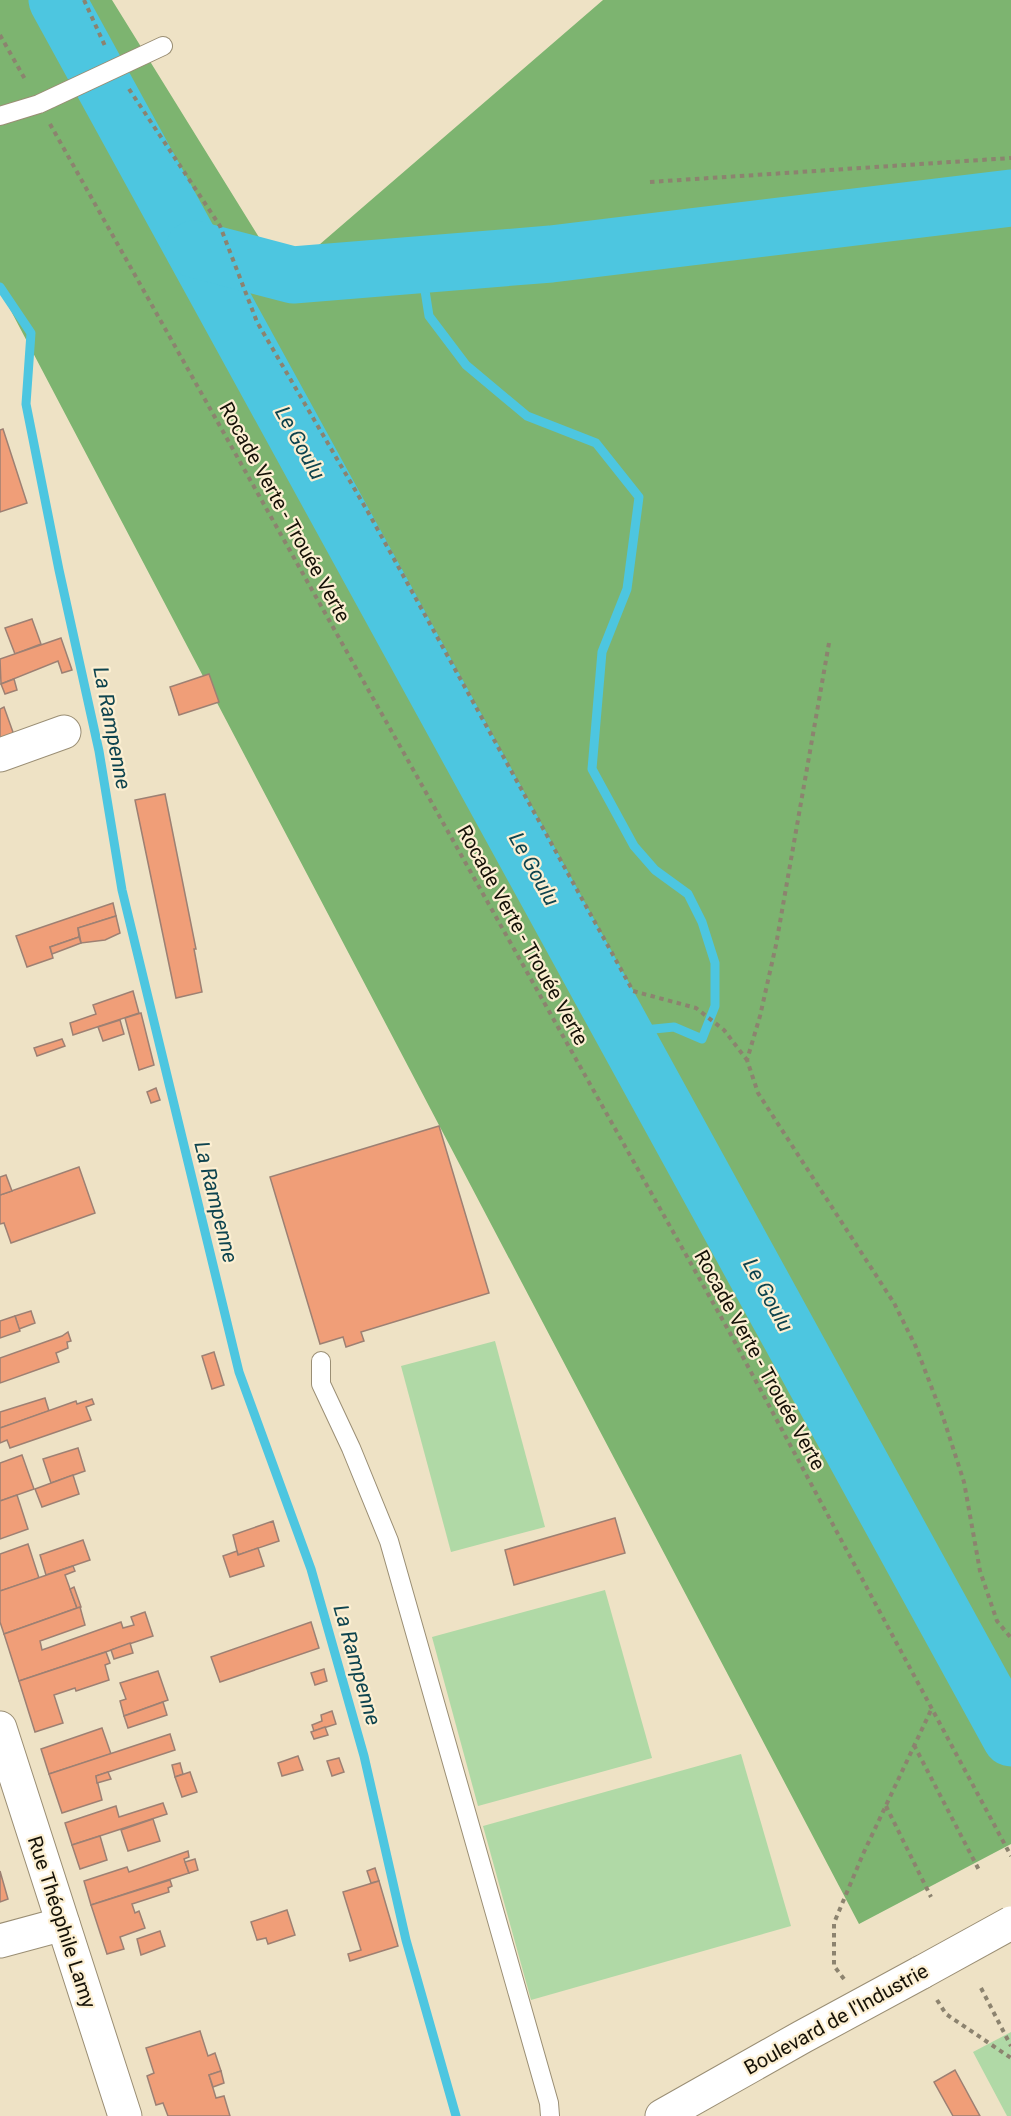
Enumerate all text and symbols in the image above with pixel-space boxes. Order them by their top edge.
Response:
street label: Rocade Verte - Trouée Verte [214,398,356,626]
water label: Le Goulu [270,402,330,484]
water label: La Rampenne [88,665,136,791]
street label: Rocade Verte - Trouée Verte [452,821,594,1049]
water label: Le Goulu [504,828,564,910]
water label: La Rampenne [189,1139,243,1265]
street label: Rocade Verte - Trouée Verte [689,1246,831,1474]
water label: Le Goulu [738,1254,798,1336]
water label: La Rampenne [328,1602,386,1728]
street label: Rue Théophile Lamy [23,1833,101,2012]
street label: Boulevard de l'Industrie [740,1958,932,2080]

